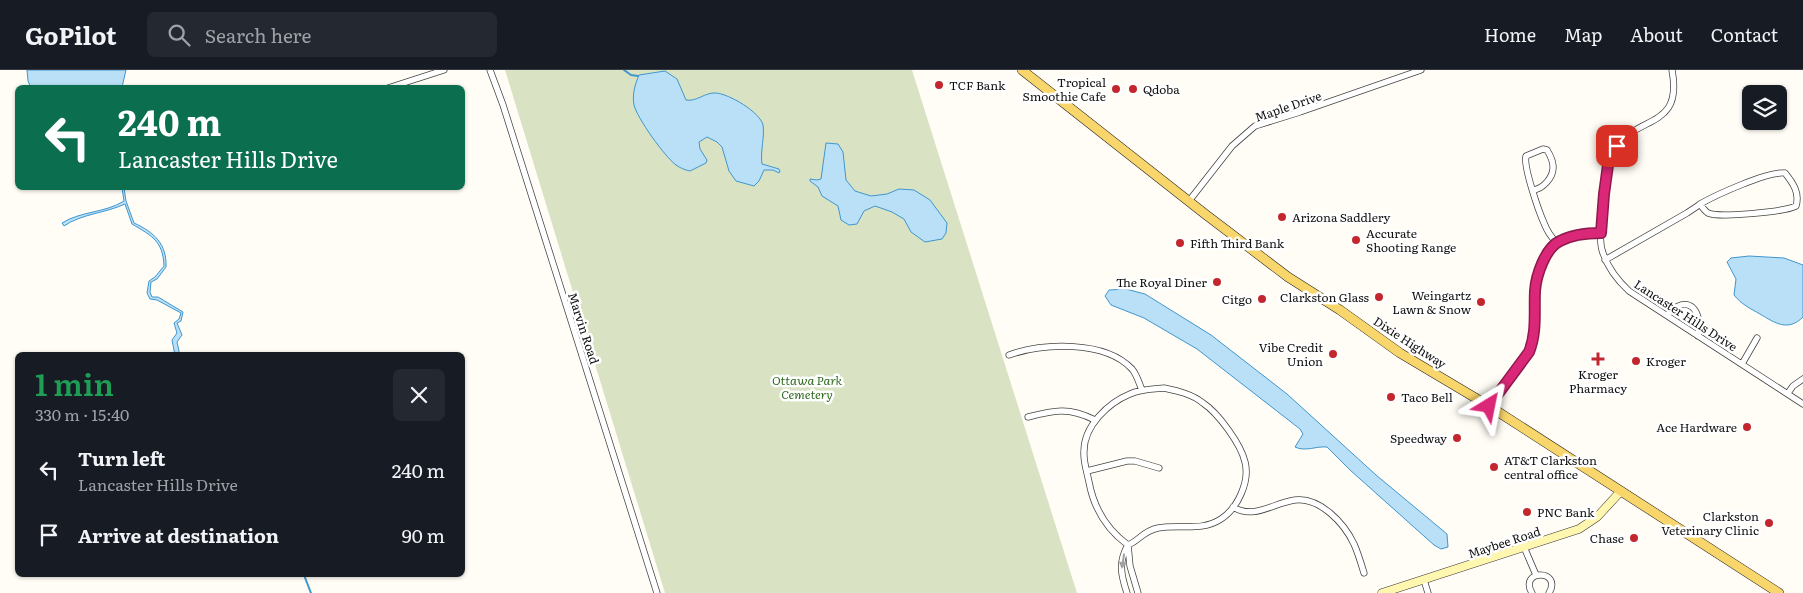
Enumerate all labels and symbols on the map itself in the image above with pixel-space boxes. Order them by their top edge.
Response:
place label: Tropical Smoothie Cafe [1022,73,1106,105]
place label: TCF Bank [949,76,1006,94]
marker: TCF Bank [933,79,945,91]
place label: Qdoba [1143,80,1180,98]
marker: Tropical Smoothie Cafe [1110,83,1122,95]
marker: Qdoba [1127,83,1139,95]
street label: Maple Drive [1252,86,1324,126]
pin [1596,125,1638,167]
place label: Arizona Saddlery [1292,208,1391,226]
marker: Arizona Saddlery [1276,211,1288,223]
place label: Accurate Shooting Range [1366,224,1456,256]
place label: Fifth Third Bank [1190,234,1285,252]
marker: Accurate Shooting Range [1350,234,1362,246]
marker: Fifth Third Bank [1174,237,1186,249]
place label: The Royal Diner [1116,273,1207,291]
street label: Lancaster Hills Drive [1631,275,1741,355]
marker: The Royal Diner [1211,276,1223,288]
place label: Weingartz Lawn & Snow [1392,286,1472,318]
place label: Clarkston Glass [1280,288,1370,306]
street label: Marvin Road [564,290,604,367]
place label: Citgo [1222,290,1252,308]
marker: Clarkston Glass [1373,291,1385,303]
marker: Citgo [1256,293,1268,305]
marker: Weingartz Lawn & Snow [1475,296,1487,308]
street label: Dixie Highway [1370,312,1450,372]
place label: Vibe Credit Union [1259,338,1323,370]
marker: Vibe Credit Union [1327,348,1339,360]
place label: Kroger [1646,352,1686,370]
marker: Kroger Pharmacy [1592,353,1604,365]
marker: Kroger [1630,355,1642,367]
place label: Kroger Pharmacy [1569,365,1627,397]
park label: Ottawa Park Cemetery [772,371,842,403]
position arrow [1462,379,1514,431]
place label: Taco Bell [1401,388,1453,406]
marker: Taco Bell [1385,391,1397,403]
place label: Ace Hardware [1656,418,1737,436]
marker: Ace Hardware [1741,421,1753,433]
place label: Speedway [1390,429,1447,447]
marker: Speedway [1451,432,1463,444]
place label: AT&T Clarkston central office [1504,451,1597,483]
marker: AT&T Clarkston central office [1488,461,1500,473]
place label: PNC Bank [1537,503,1595,521]
marker: PNC Bank [1521,506,1533,518]
place label: Clarkston Veterinary Clinic [1661,507,1759,539]
marker: Clarkston Veterinary Clinic [1763,517,1775,529]
street label: Maybee Road [1465,522,1543,562]
place label: Chase [1590,529,1624,547]
marker: Chase [1628,532,1640,544]
one-way arrow [1118,553,1126,569]

